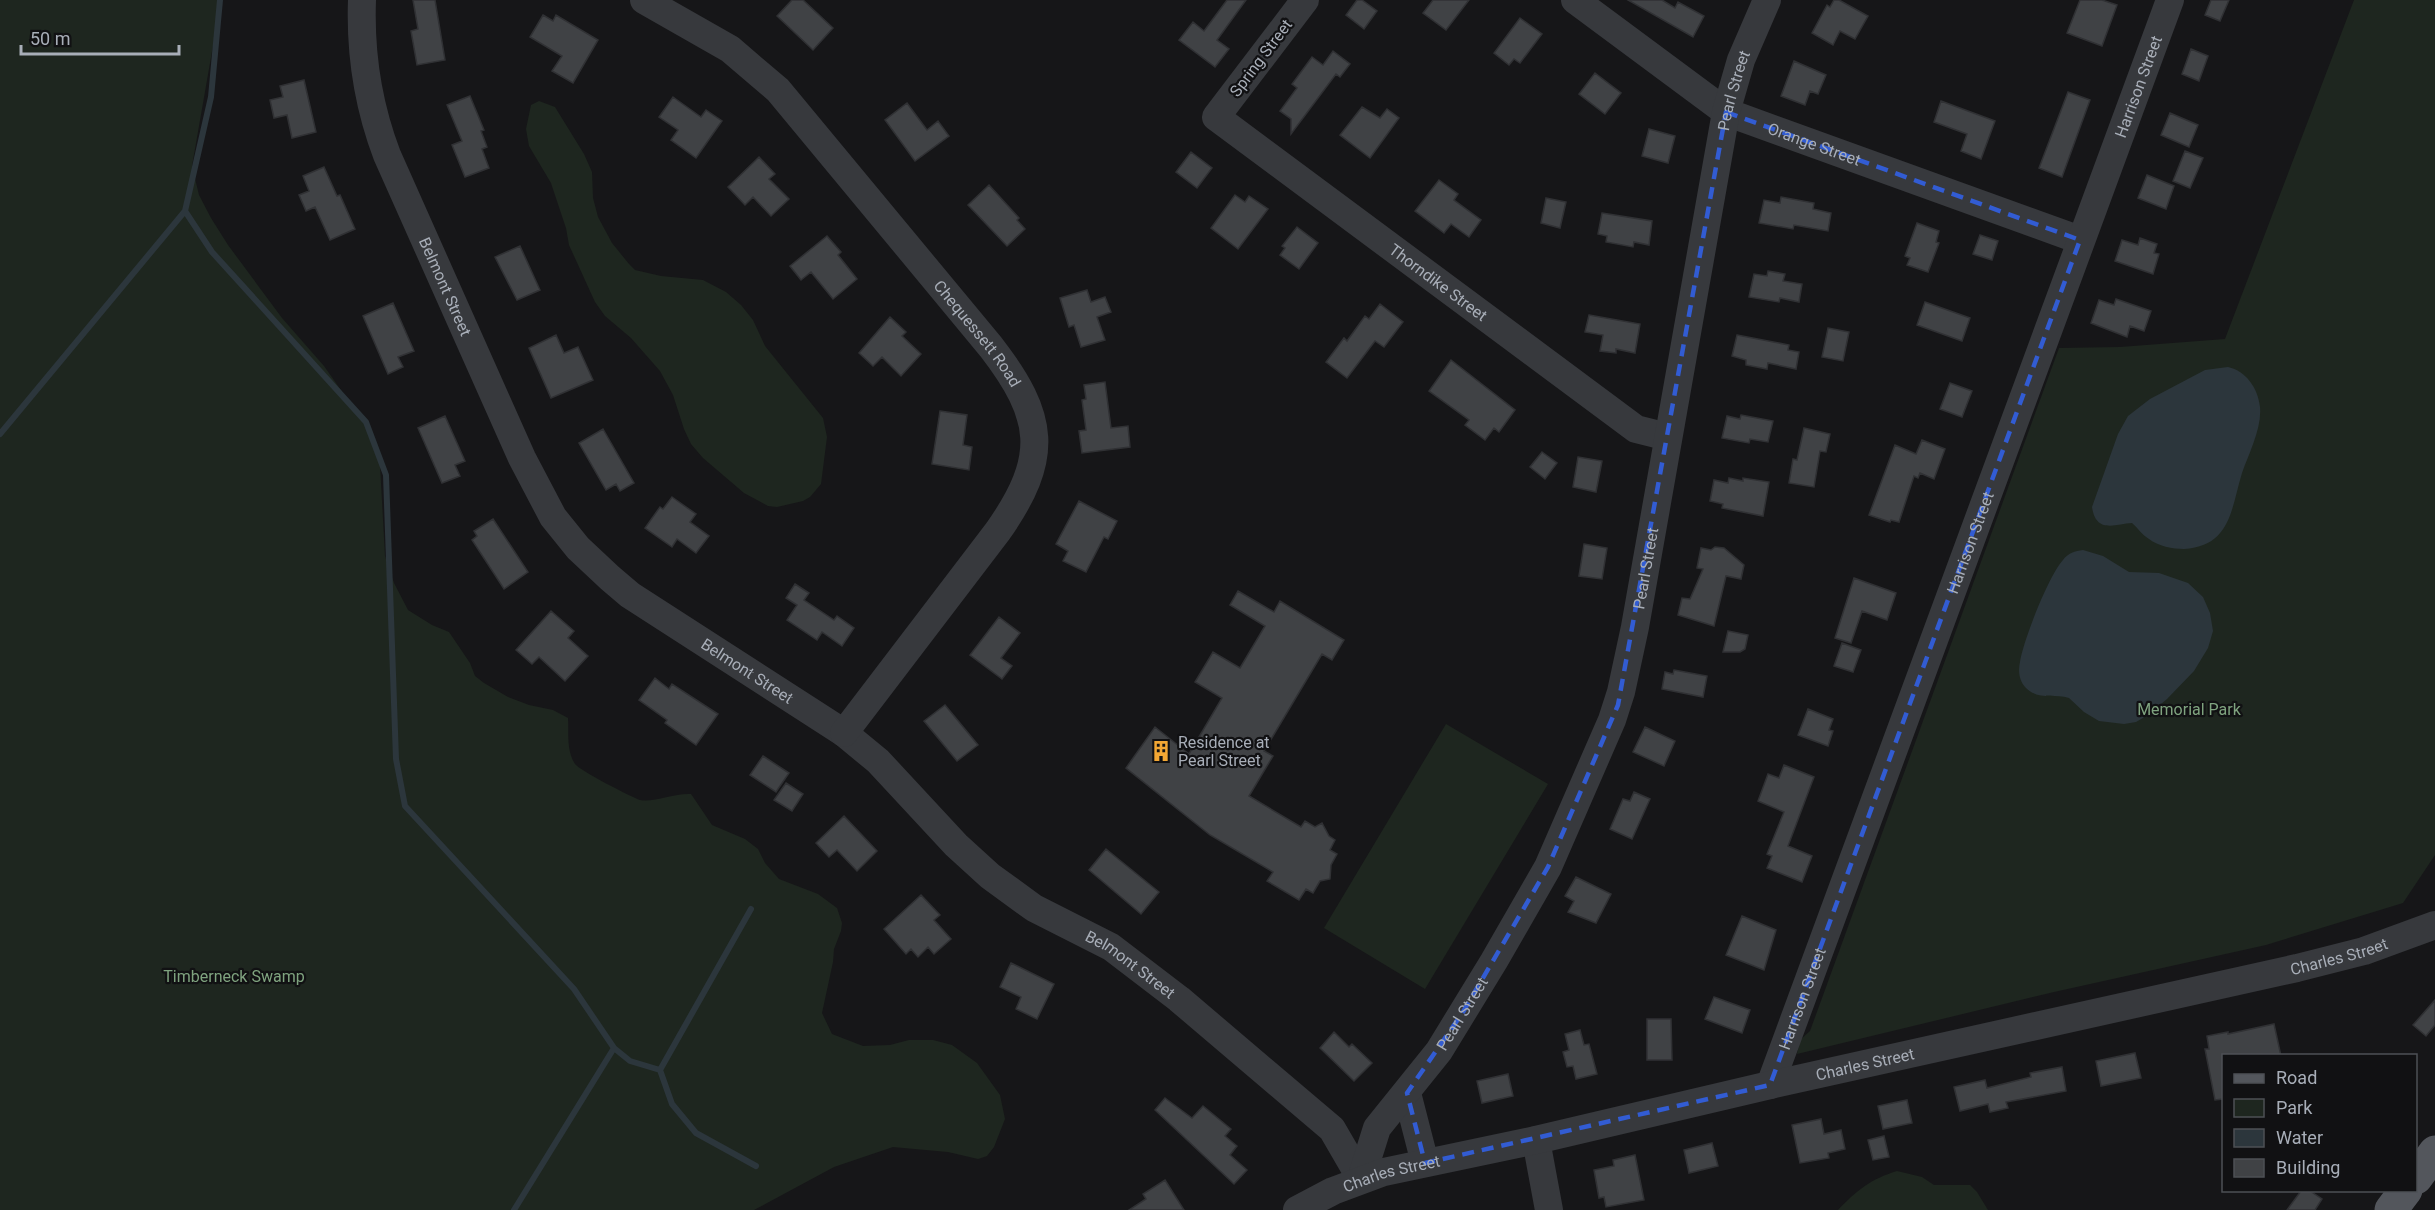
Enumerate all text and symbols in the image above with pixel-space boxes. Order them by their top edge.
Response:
street label: Spring Street [1226,16,1296,100]
scale bar [21,18,178,56]
text: 50 m [30,28,70,49]
street label: Harrison Street [2111,33,2166,140]
street label: Pearl Street [1713,47,1754,132]
street label: Orange Street [1765,118,1863,169]
street label: Belmont Street [415,234,476,339]
street label: Thorndike Street [1386,240,1491,325]
street label: Chequessett Road [930,276,1025,390]
street label: Harrison Street [1942,489,1997,596]
street label: Pearl Street [1629,526,1662,611]
street label: Belmont Street [698,634,797,707]
park label: Memorial Park [2137,700,2242,719]
place label: Residence at Pearl Street [1178,733,1270,770]
building icon: Residence at Pearl Street [1149,739,1173,763]
street label: Belmont Street [1082,926,1179,1002]
street label: Charles Street [2288,934,2390,979]
street label: Harrison Street [1774,945,1829,1052]
park label: Timberneck Swamp [163,967,305,986]
street label: Pearl Street [1432,973,1491,1054]
street label: Charles Street [1814,1044,1916,1084]
legend [2222,1054,2417,1192]
text: Road [2276,1067,2317,1088]
text: Park [2276,1097,2313,1118]
text: Water [2276,1127,2323,1148]
street label: Charles Street [1340,1151,1442,1196]
text: Building [2276,1157,2340,1178]

